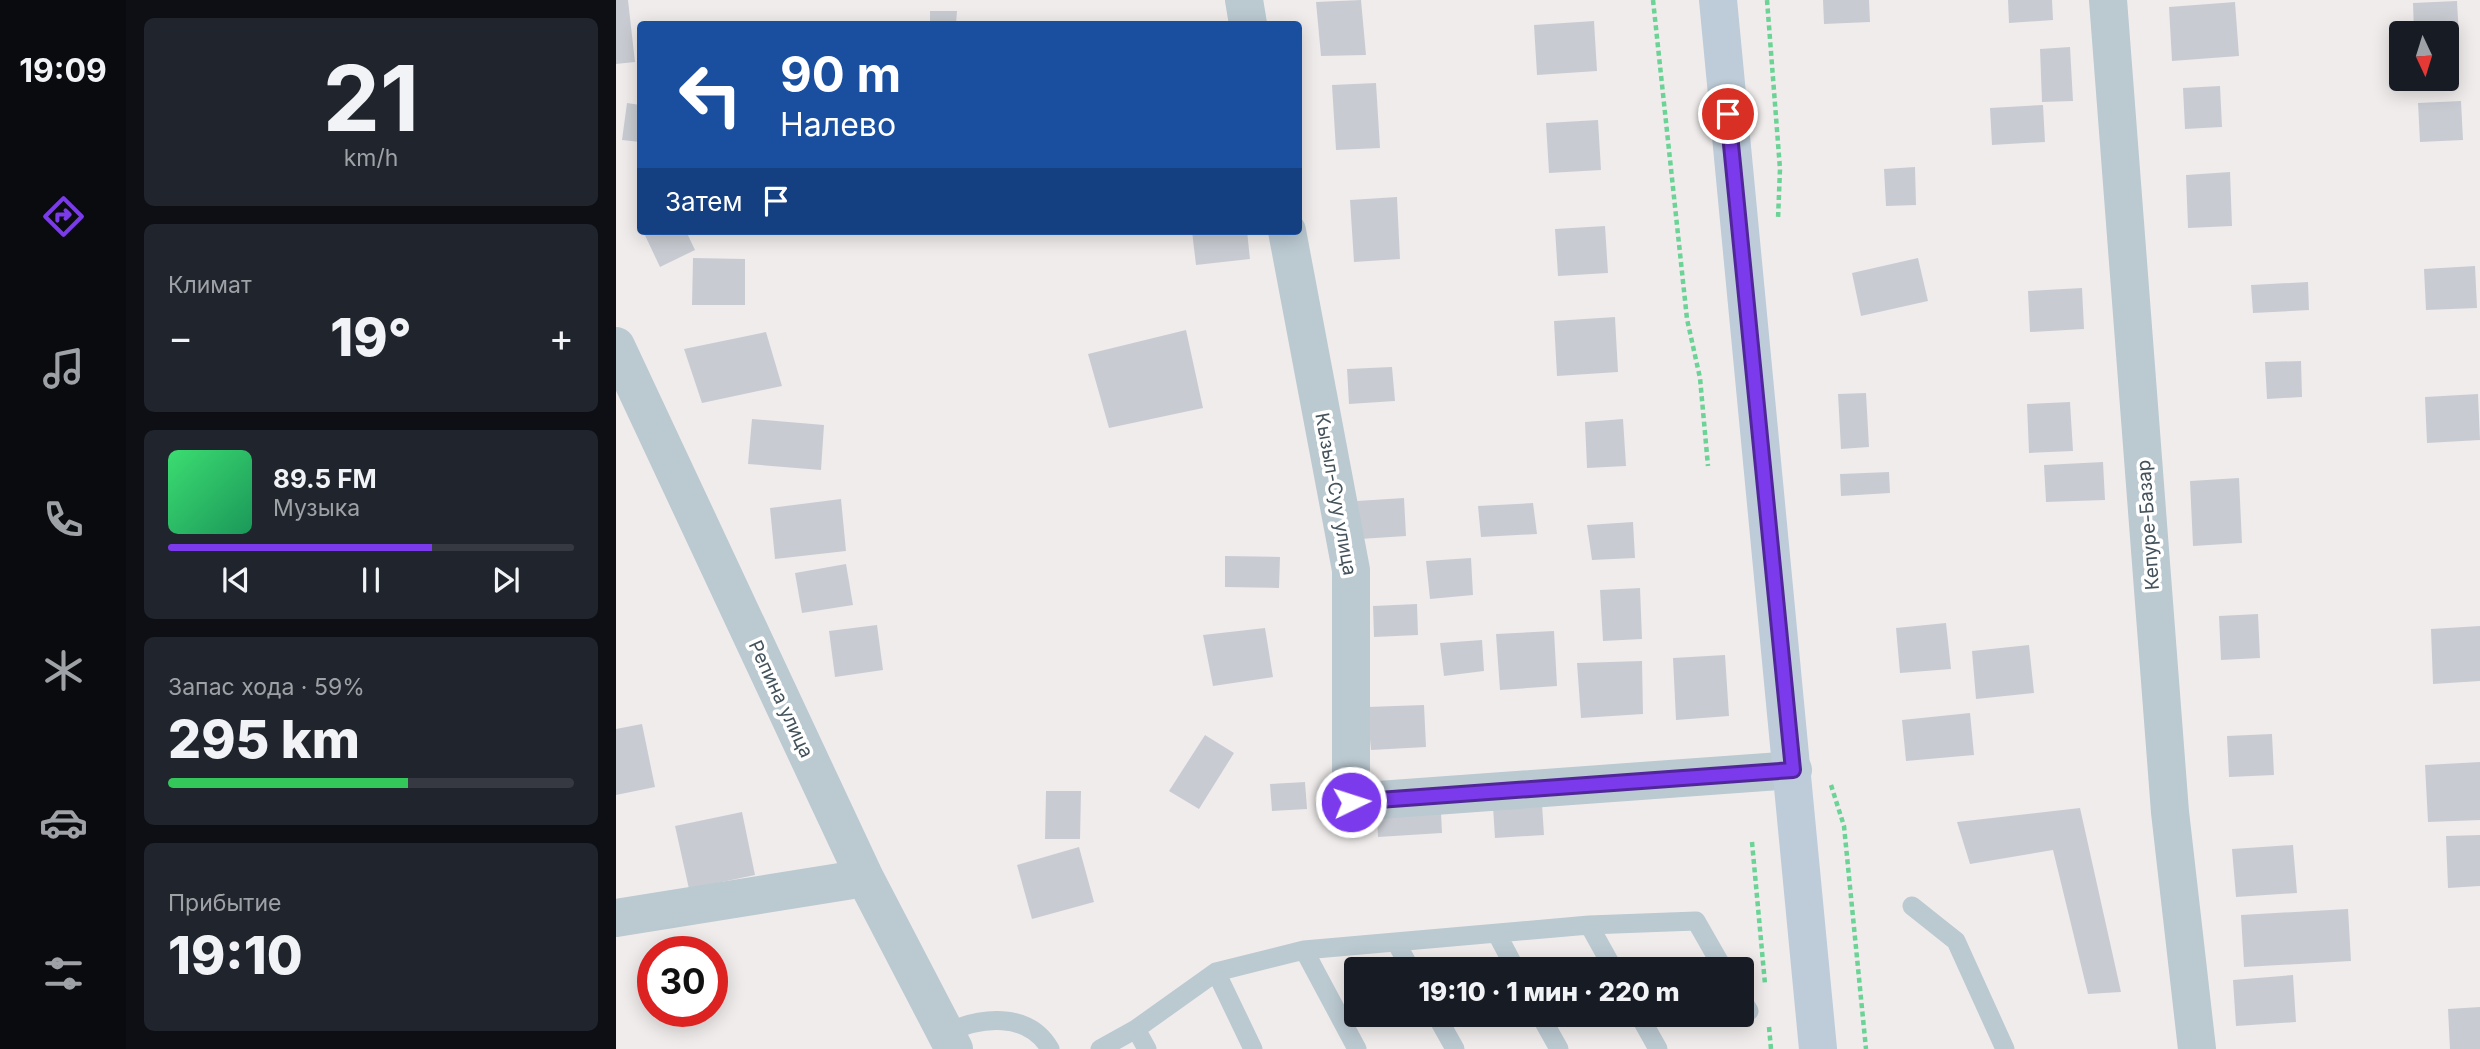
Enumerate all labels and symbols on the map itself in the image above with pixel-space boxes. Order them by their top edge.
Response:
north arrow [2389,21,2459,91]
pin [1698,84,1758,144]
street label: Кызыл-Суу улица [1310,411,1362,577]
street label: Кепуре-Базар [2132,459,2164,591]
street label: Репина улица [744,637,818,761]
position arrow [1314,765,1388,839]
speed limit sign: 30 [637,936,728,1027]

